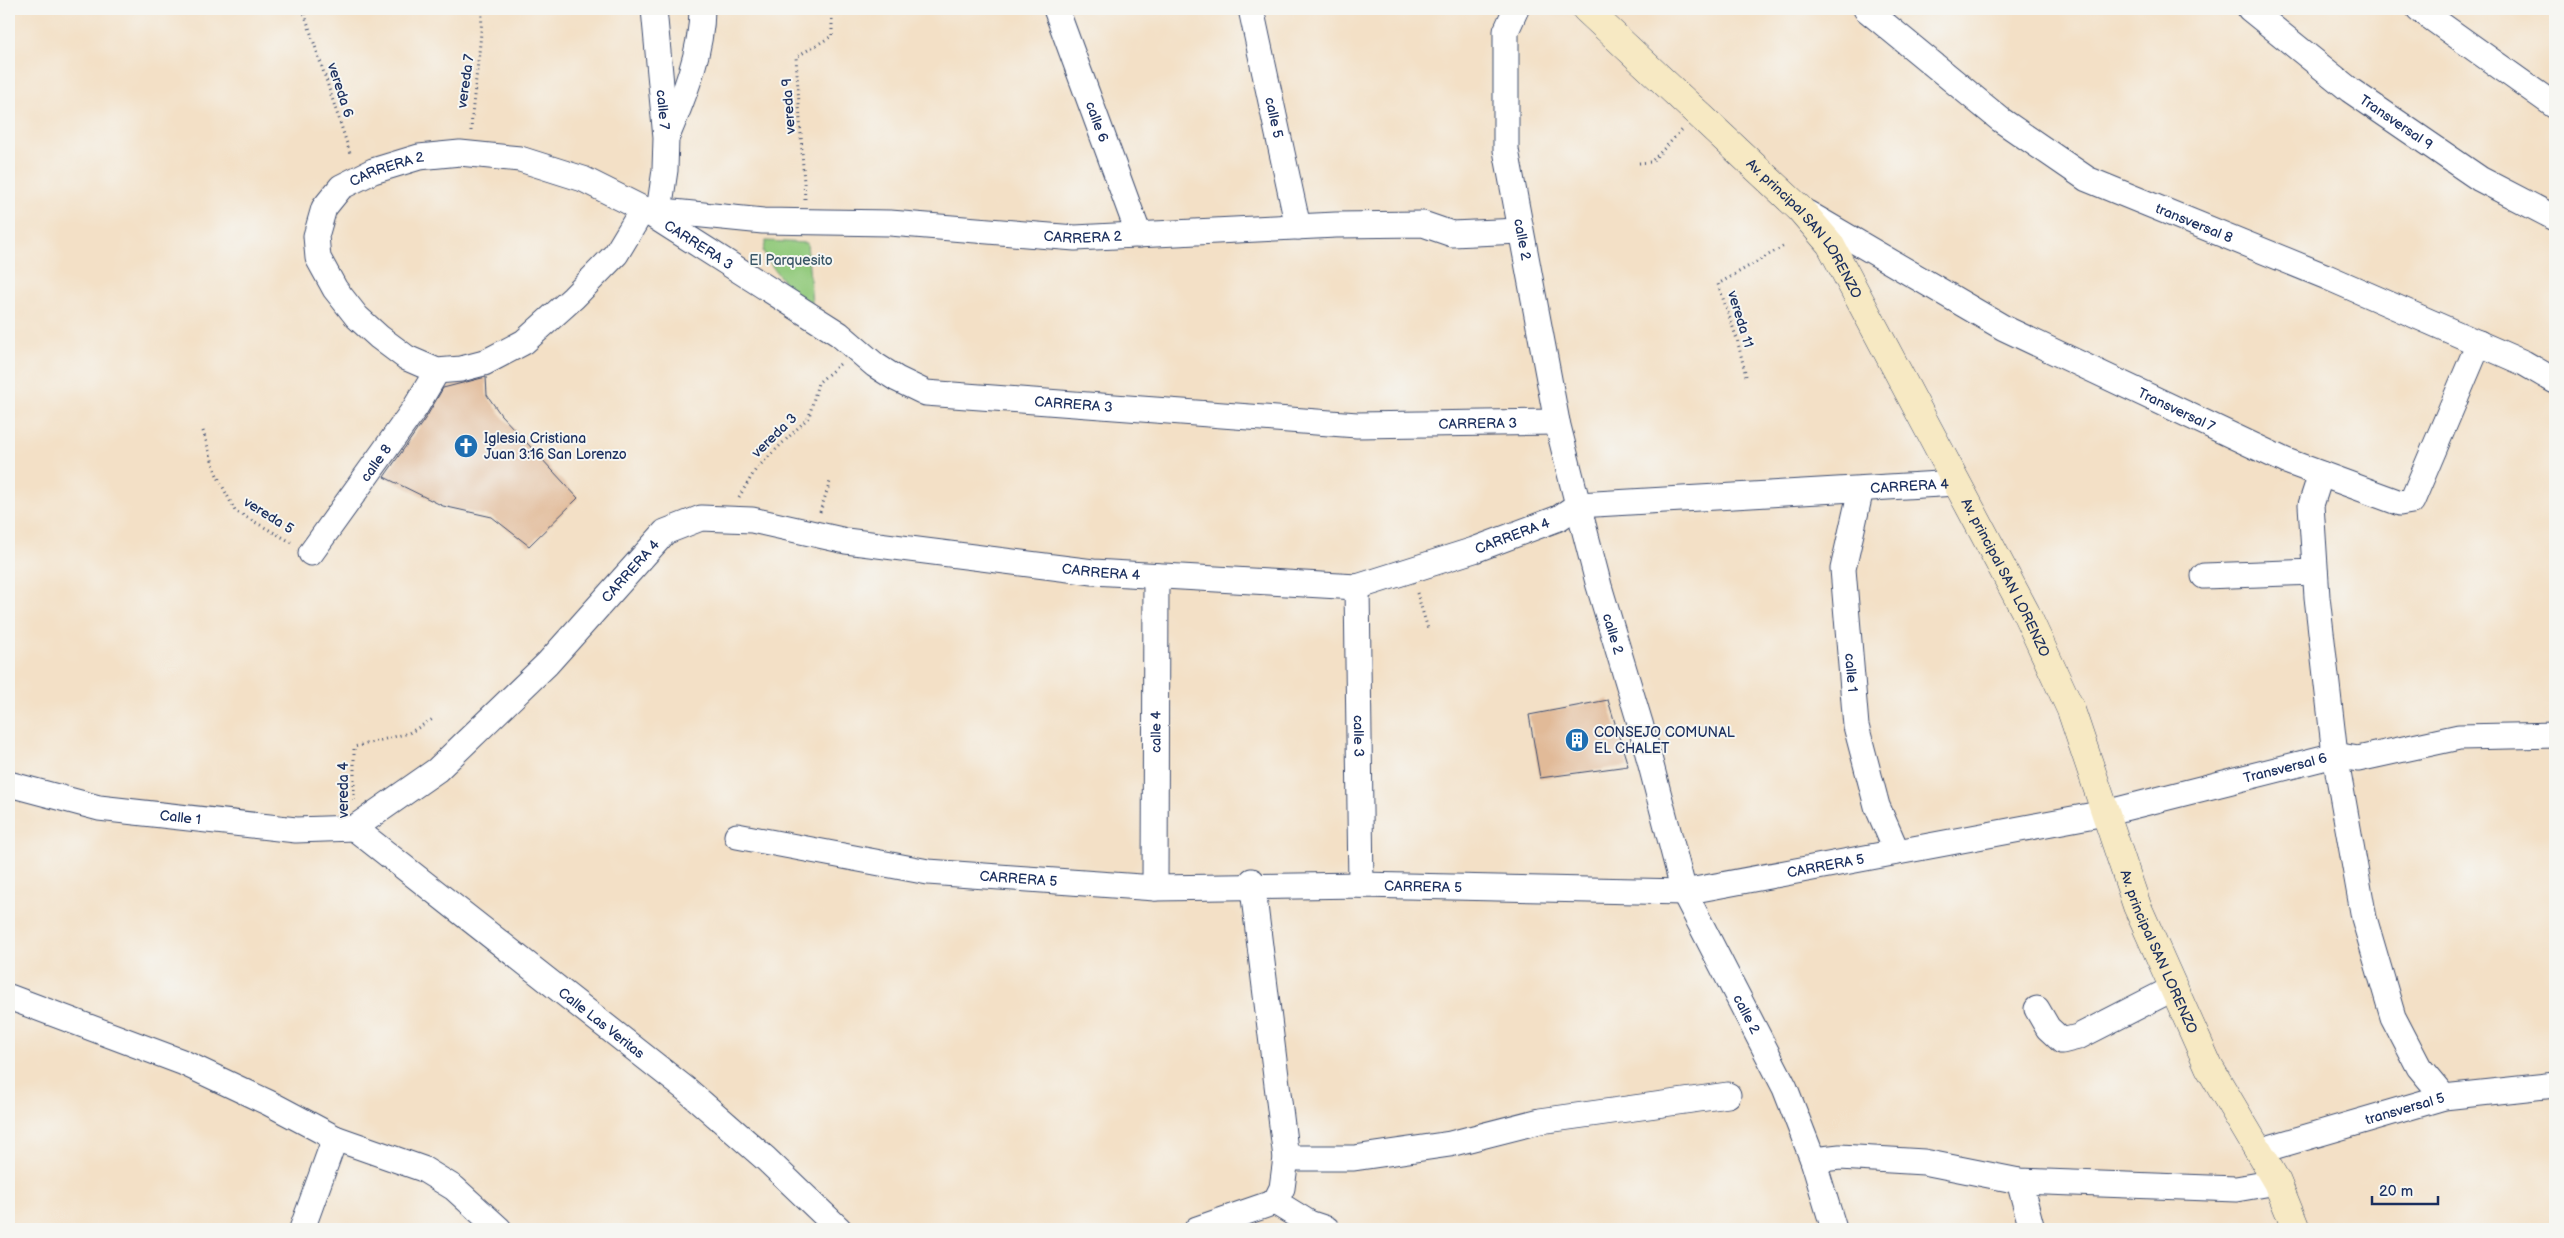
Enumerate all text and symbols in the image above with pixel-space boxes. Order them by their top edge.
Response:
street label: vereda 7 [453,53,478,110]
street label: vereda 6 [323,60,357,120]
street label: vereda 9 [778,78,799,135]
street label: calle 7 [653,89,673,131]
street label: Transversal 9 [2356,91,2436,153]
street label: calle 5 [1261,95,1287,140]
street label: calle 6 [1082,99,1112,145]
street label: CARRERA 2 [347,149,425,190]
street label: Av. principal SAN LORENZO [1743,155,1865,302]
street label: transversal 8 [2153,200,2235,247]
street label: CARRERA 3 [661,217,736,273]
street label: calle 2 [1510,217,1535,262]
street label: CARRERA 2 [1043,227,1123,247]
park label: El Parquesito [749,252,833,269]
street label: vereda 11 [1724,288,1757,350]
street label: Transversal 7 [2135,384,2218,435]
street label: CARRERA 3 [1034,393,1113,416]
street label: vereda 3 [747,410,800,462]
street label: CARRERA 3 [1438,415,1517,433]
place label: Iglesia Cristiana Juan 3:16 San Lorenzo [484,430,627,463]
church icon: Iglesia Cristiana Juan 3:16 San Lorenzo [453,433,479,459]
street label: calle 8 [357,441,395,485]
street label: CARRERA 4 [1870,475,1950,497]
street label: vereda 5 [240,493,297,537]
street label: Av. principal SAN LORENZO [1958,495,2053,660]
street label: CARRERA 4 [1473,514,1553,558]
street label: CARRERA 4 [598,536,663,606]
street label: CARRERA 4 [1061,560,1141,584]
street label: calle 2 [1599,611,1627,657]
street label: calle 1 [1841,653,1861,693]
street label: calle 4 [1147,710,1165,753]
street label: calle 3 [1350,715,1367,757]
place label: CONSEJO COMUNAL EL CHALET [1594,724,1735,757]
building icon: CONSEJO COMUNAL EL CHALET [1564,727,1590,753]
street label: Transversal 6 [2242,749,2329,787]
street label: vereda 4 [335,761,352,819]
street label: Calle 1 [159,807,202,828]
street label: CARRERA 5 [1786,850,1866,881]
street label: CARRERA 5 [979,868,1058,890]
street label: Av. principal SAN LORENZO [2116,868,2201,1037]
street label: CARRERA 5 [1384,878,1462,896]
street label: Calle Las Veritas [555,984,648,1062]
street label: calle 2 [1729,992,1764,1037]
street label: transversal 5 [2363,1089,2447,1128]
scale bar [2372,1173,2438,1205]
text: 20 m [2379,1182,2413,1201]

